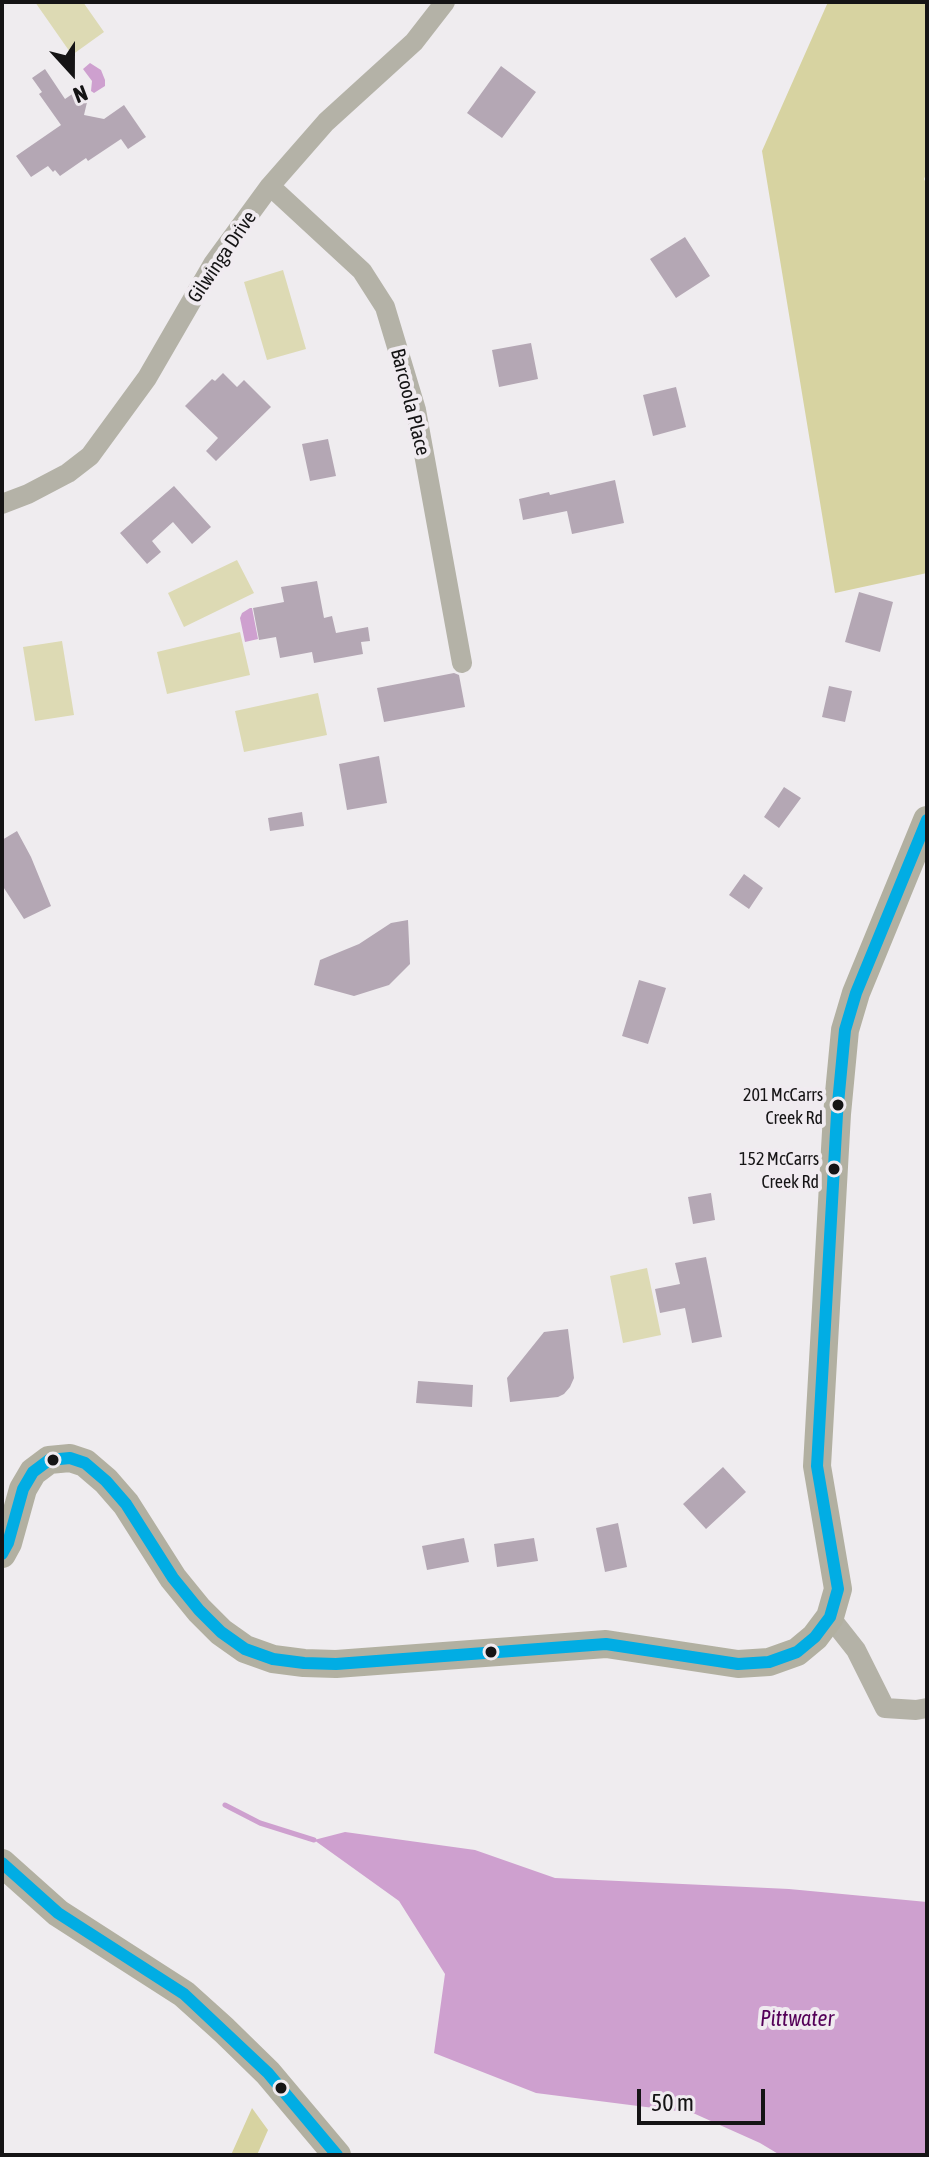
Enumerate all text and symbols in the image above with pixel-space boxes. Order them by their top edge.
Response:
north arrow [32,32,112,112]
text: N [70,80,91,109]
street label: Gilwinga Drive [183,207,261,307]
street label: Barcoola Place [385,346,435,458]
place label: 201 McCarrs Creek Rd [743,1084,823,1126]
marker: 201 McCarrs Creek Rd [830,1097,846,1113]
place label: 152 McCarrs Creek Rd [739,1148,819,1190]
marker: 152 McCarrs Creek Rd [826,1161,842,1177]
unlabelled marker [45,1452,61,1468]
unlabelled marker [483,1644,499,1660]
water label: Pittwater [760,2006,834,2032]
scale bar [641,2073,769,2123]
unlabelled marker [273,2080,289,2096]
text: 50 m [651,2089,694,2116]

